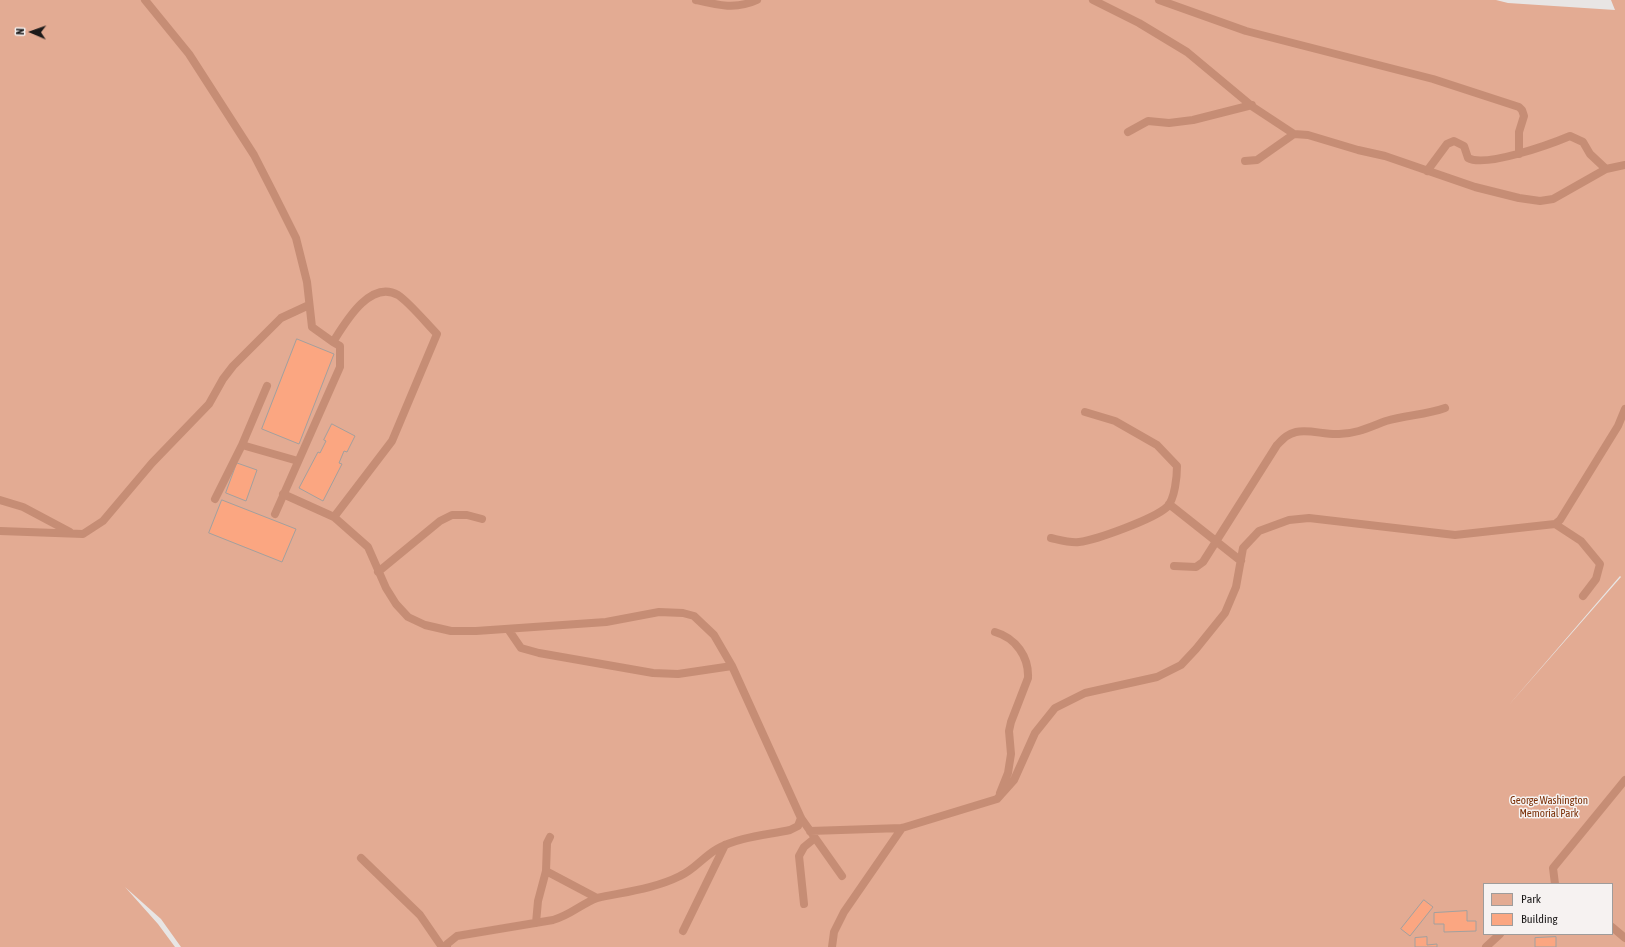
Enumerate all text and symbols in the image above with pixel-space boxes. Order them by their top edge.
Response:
north arrow [12,12,52,52]
text: N [14,28,26,35]
park label: George Washington Memorial Park [1510,794,1588,820]
legend [1483,883,1613,935]
text: Park [1521,892,1541,906]
text: Building [1521,912,1558,926]

